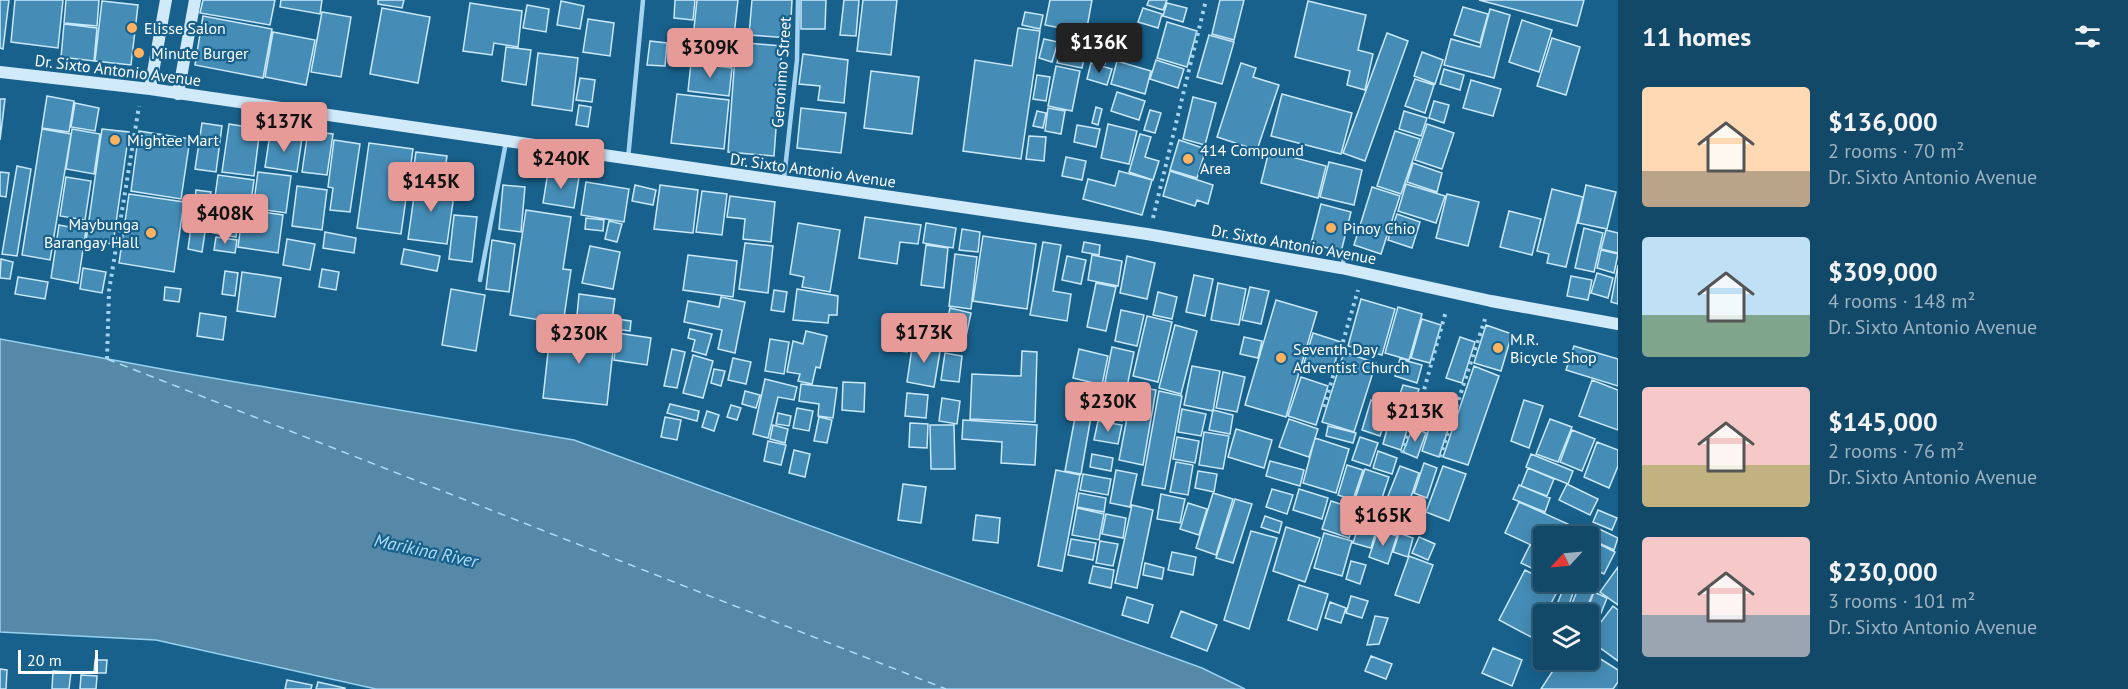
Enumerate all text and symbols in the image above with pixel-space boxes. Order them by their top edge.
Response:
street label: Geronimo Street [767,15,795,128]
place label: Elisse Salon [144,18,226,38]
text: 11 homes [1642,20,1751,53]
icon: filters [2071,20,2104,53]
marker: Elisse Salon [125,21,139,35]
pin: $136K [1057,23,1141,74]
pin: $309K [668,28,752,79]
text: $136K [1070,29,1128,55]
text: $309K [681,34,739,60]
place label: Minute Burger [151,43,249,63]
marker: Minute Burger [132,46,146,60]
street label: Dr. Sixto Antonio Avenue [34,50,202,90]
pin: $137K [242,102,326,153]
text: $136,000 [1828,105,1938,138]
text: $137K [255,108,313,134]
icon: home [1690,111,1762,183]
place label: Mightee Mart [127,130,219,150]
marker: Mightee Mart [108,133,122,147]
text: 2 rooms · 70 m² [1828,138,1964,164]
pin: $240K [519,139,603,190]
place label: 414 Compound Area [1200,140,1304,178]
text: $240K [532,145,590,171]
street label: Dr. Sixto Antonio Avenue [729,148,897,192]
marker: 414 Compound Area [1181,152,1195,166]
pin: $145K [389,162,473,213]
text: Dr. Sixto Antonio Avenue [1828,164,2037,190]
text: $145K [402,168,460,194]
pin: $408K [183,194,267,245]
text: $408K [196,200,254,226]
place label: Maybunga Barangay Hall [44,214,139,252]
place label: Pinoy Chio [1343,218,1415,238]
street label: Dr. Sixto Antonio Avenue [1210,220,1378,268]
marker: Pinoy Chio [1324,221,1338,235]
marker: Maybunga Barangay Hall [144,226,158,240]
text: $309,000 [1828,255,1938,288]
icon: home [1690,261,1762,333]
text: 4 rooms · 148 m² [1828,288,1975,314]
pin: $173K [882,313,966,364]
pin: $230K [537,314,621,365]
text: Dr. Sixto Antonio Avenue [1828,314,2037,340]
text: $173K [895,319,953,345]
text: $230K [550,320,608,346]
place label: M.R. Bicycle Shop [1510,329,1597,367]
place label: Seventh Day Adventist Church [1293,339,1409,377]
marker: M.R. Bicycle Shop [1491,341,1505,355]
marker: Seventh Day Adventist Church [1274,351,1288,365]
pin: $230K [1066,382,1150,433]
text: $230K [1079,388,1137,414]
pin: $213K [1373,392,1457,443]
text: $213K [1386,398,1444,424]
text: $145,000 [1828,405,1938,438]
icon: home [1690,411,1762,483]
text: 2 rooms · 76 m² [1828,438,1964,464]
text: Dr. Sixto Antonio Avenue [1828,464,2037,490]
pin: $165K [1341,496,1425,547]
text: $165K [1354,502,1412,528]
north arrow [1533,526,1599,592]
map controls [1533,526,1599,670]
water label: Marikina River [372,528,481,573]
text: $230,000 [1828,555,1938,588]
icon: home [1690,561,1762,633]
text: 3 rooms · 101 m² [1828,588,1975,614]
button: layers [1533,604,1599,670]
text: Dr. Sixto Antonio Avenue [1828,614,2037,640]
scale bar [18,647,98,674]
text: 20 m [27,650,62,670]

